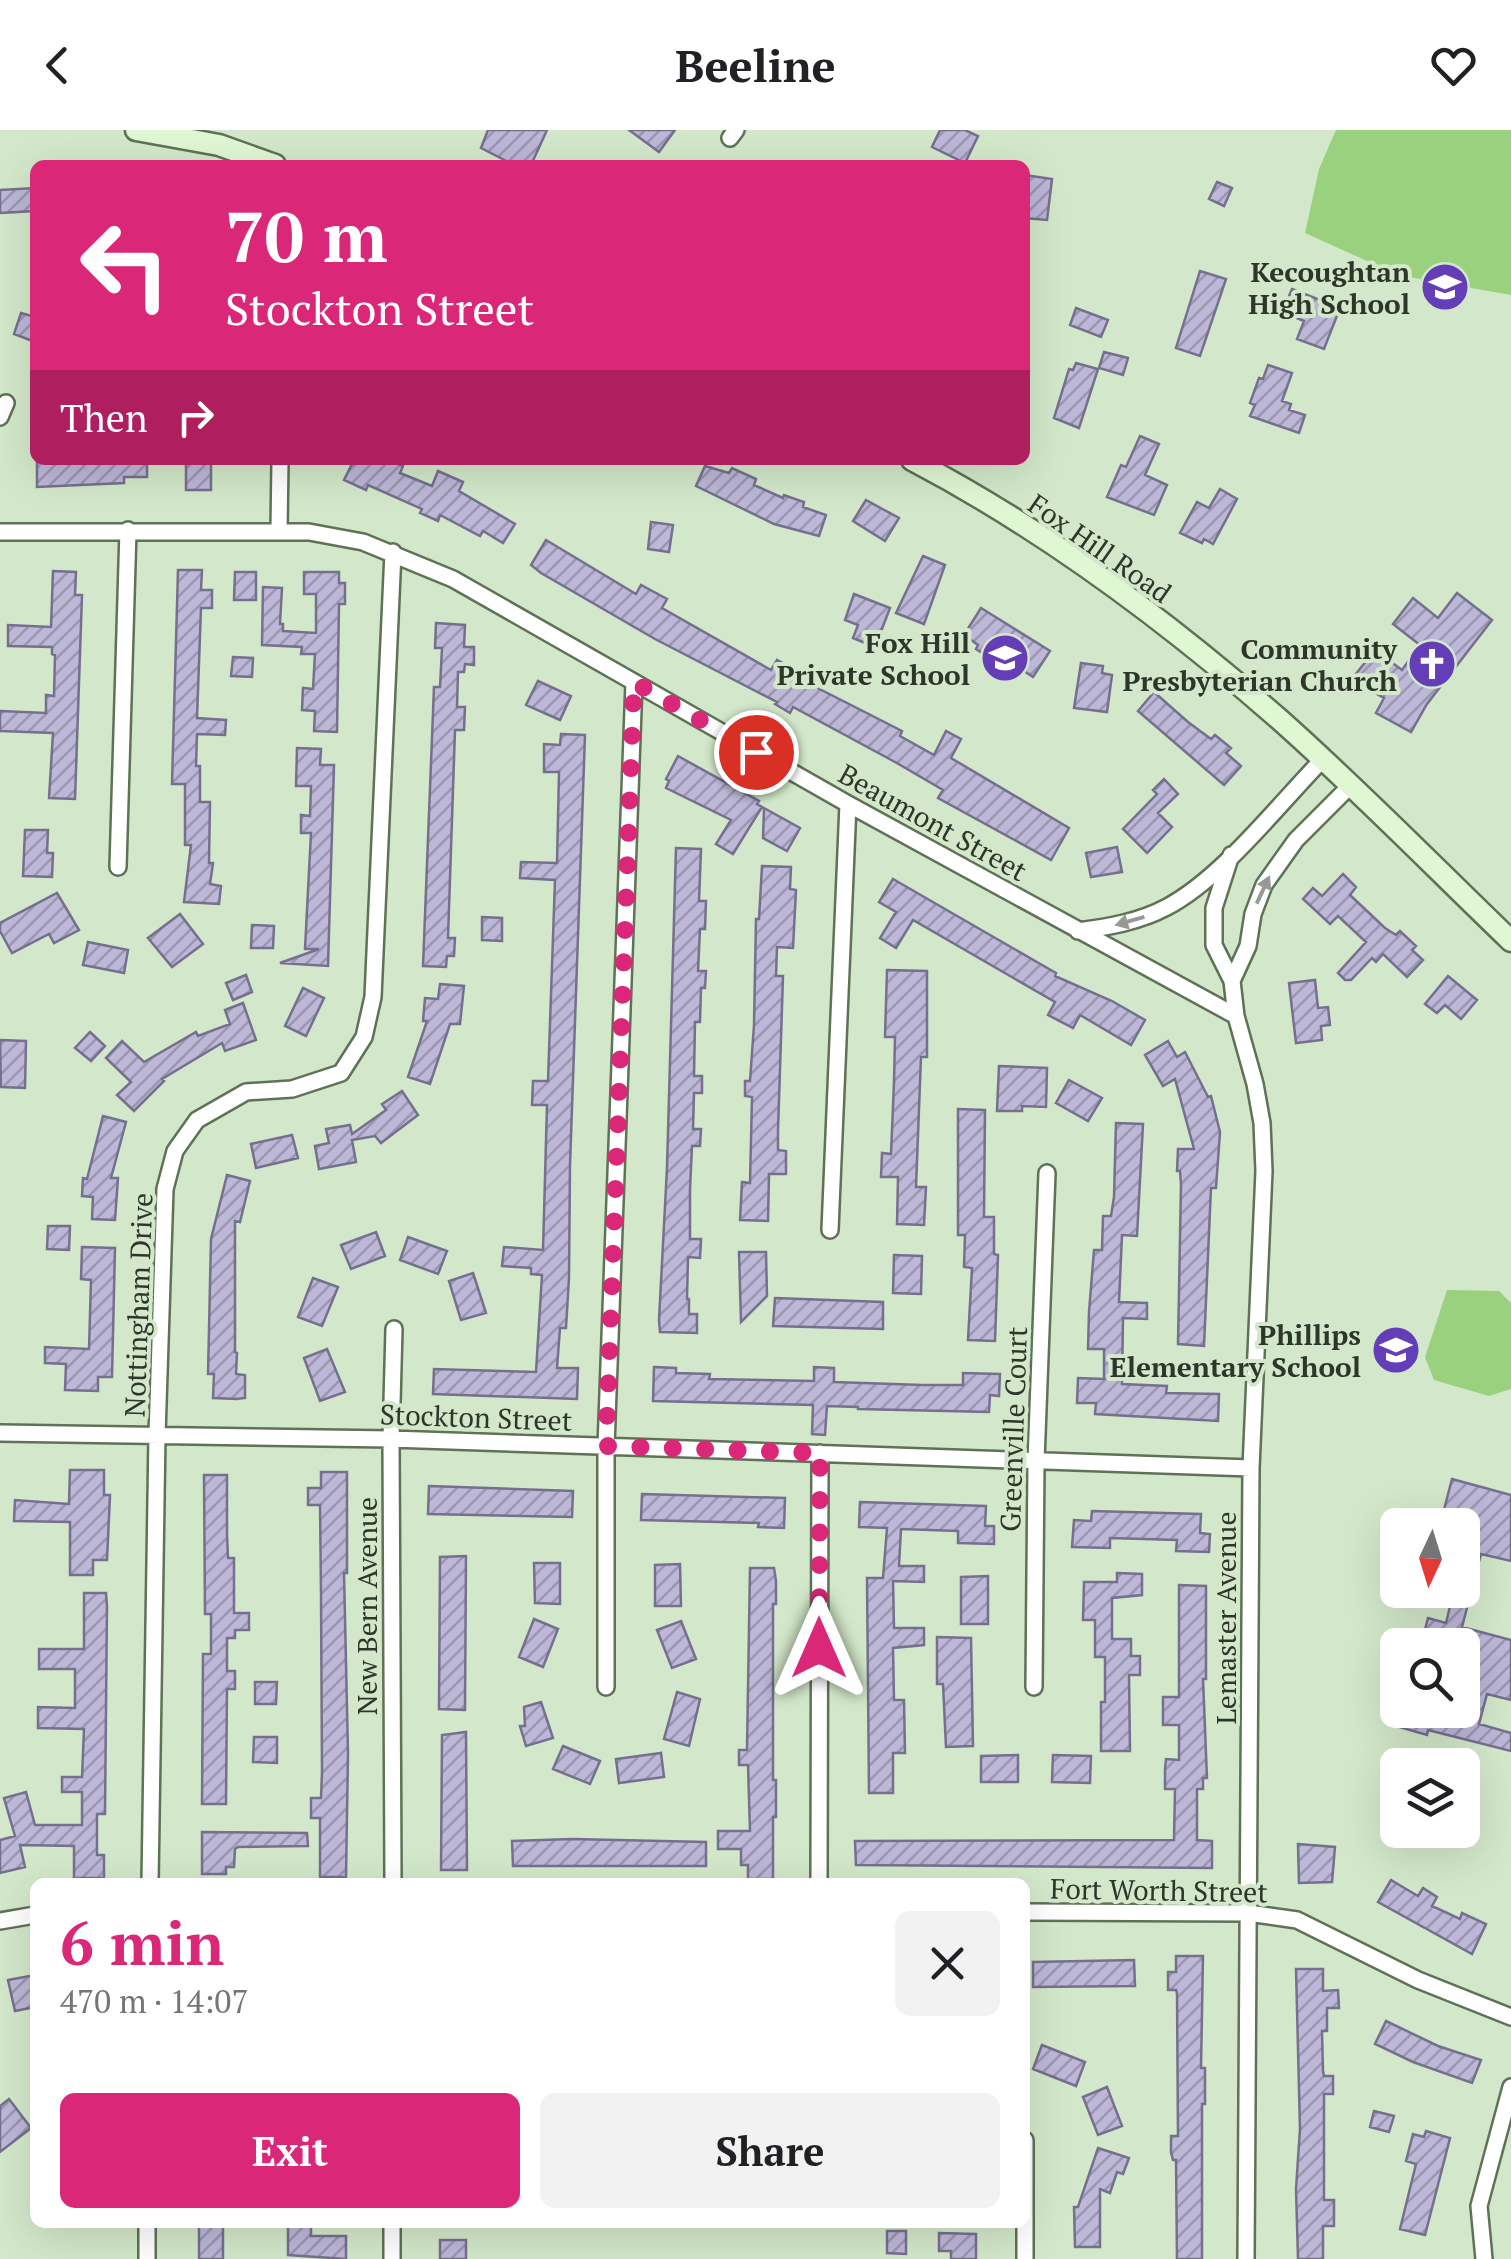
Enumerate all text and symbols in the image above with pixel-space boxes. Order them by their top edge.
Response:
text: Beeline [675,35,836,95]
icon: back [30,38,85,93]
icon: heart [1426,38,1481,93]
text: 70 m [225,189,388,282]
icon: left [60,200,190,330]
place label: Kecoughtan High School [1248,253,1410,322]
school or university icon: Kecoughtan High School [1419,261,1471,313]
text: Stockton Street [225,278,534,338]
icon: right [168,390,223,445]
text: Then [60,393,148,443]
street label: Fox Hill Road [1021,485,1179,611]
place label: Fox Hill Private School [777,624,970,693]
place label: Community Presbyterian Church [1122,630,1398,699]
school or university icon: Fox Hill Private School [979,632,1031,684]
church icon: Community Presbyterian Church [1406,638,1458,690]
pin [714,710,799,795]
icon: arrive [729,725,784,780]
street label: Beaumont Street [832,755,1034,889]
one-way arrow [1255,875,1272,904]
one-way arrow [1114,914,1145,930]
street label: Nottingham Drive [116,1192,160,1418]
place label: Phillips Elementary School [1110,1316,1361,1385]
school or university icon: Phillips Elementary School [1370,1324,1422,1376]
street label: Greenville Court [991,1325,1035,1532]
street label: Stockton Street [379,1395,573,1439]
street label: New Bern Avenue [348,1497,385,1715]
north arrow [1380,1508,1480,1608]
map controls [1380,1508,1480,1848]
street label: Lemaster Avenue [1207,1511,1244,1725]
position arrow [767,1596,871,1700]
button: search [1380,1628,1480,1728]
button: layers [1380,1748,1480,1848]
street label: Fort Worth Street [1050,1870,1269,1910]
text: 6 min [60,1903,224,1982]
button: close [895,1911,1000,2016]
text: 470 m · 14:07 [60,1980,248,2022]
button: Exit [60,2093,520,2208]
button: Share [540,2093,1000,2208]

